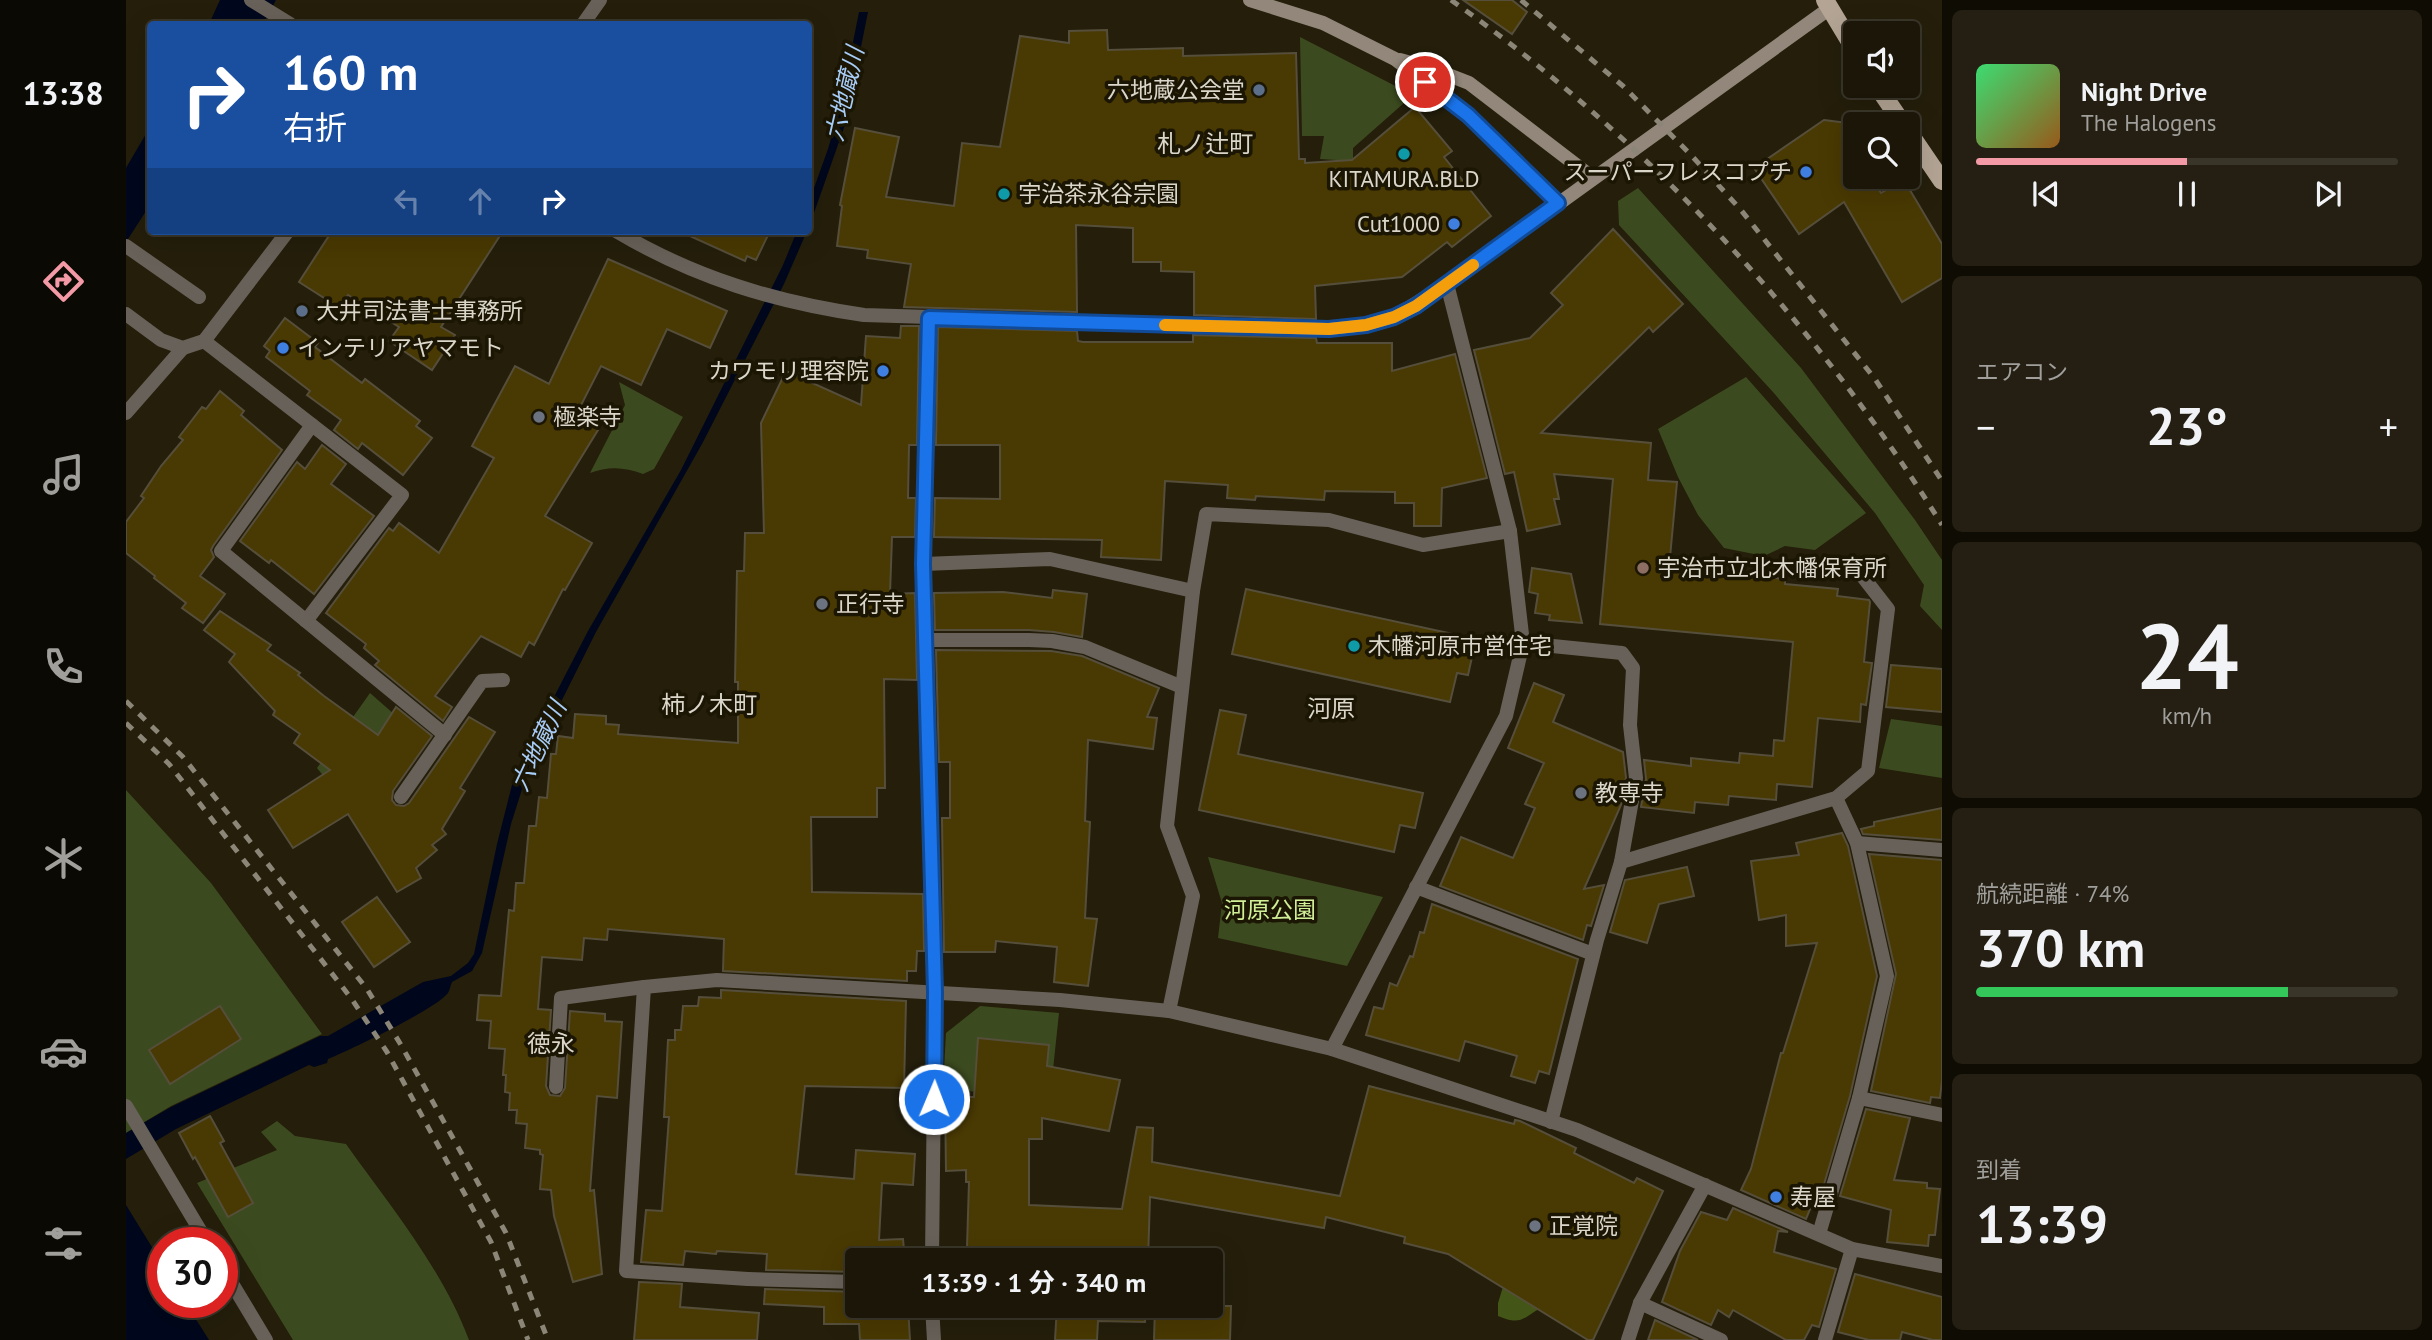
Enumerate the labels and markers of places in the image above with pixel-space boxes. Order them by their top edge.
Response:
pin [1395,52,1455,112]
place label: 六地蔵公会堂 [1107,75,1245,104]
marker: 六地蔵公会堂 [1251,82,1267,98]
marker: KITAMURA.BLD [1396,146,1412,162]
place label: スーパーフレスコプチ [1564,157,1792,186]
place label: KITAMURA.BLD [1328,164,1480,193]
marker: スーパーフレスコプチ [1798,164,1814,180]
place label: 宇治茶永谷宗園 [1018,179,1179,208]
marker: 宇治茶永谷宗園 [996,186,1012,202]
place label: Cut1000 [1357,209,1440,238]
marker: Cut1000 [1446,216,1462,232]
place label: 大井司法書士事務所 [316,296,523,325]
marker: 大井司法書士事務所 [294,303,310,319]
place label: インテリアヤマモト [297,333,504,362]
marker: インテリアヤマモト [275,340,291,356]
place label: カワモリ理容院 [708,356,869,385]
marker: カワモリ理容院 [875,363,891,379]
place label: 極楽寺 [553,402,622,431]
marker: 極楽寺 [531,409,547,425]
place label: 宇治市立北木幡保育所 [1657,553,1887,582]
marker: 宇治市立北木幡保育所 [1635,560,1651,576]
place label: 正行寺 [836,589,905,618]
marker: 正行寺 [814,596,830,612]
place label: 木幡河原市営住宅 [1368,631,1552,660]
marker: 木幡河原市営住宅 [1346,638,1362,654]
place label: 教専寺 [1595,778,1664,807]
marker: 教専寺 [1573,785,1589,801]
place label: 寿屋 [1790,1182,1836,1211]
marker: 寿屋 [1768,1189,1784,1205]
place label: 正覚院 [1549,1211,1618,1240]
marker: 正覚院 [1527,1218,1543,1234]

